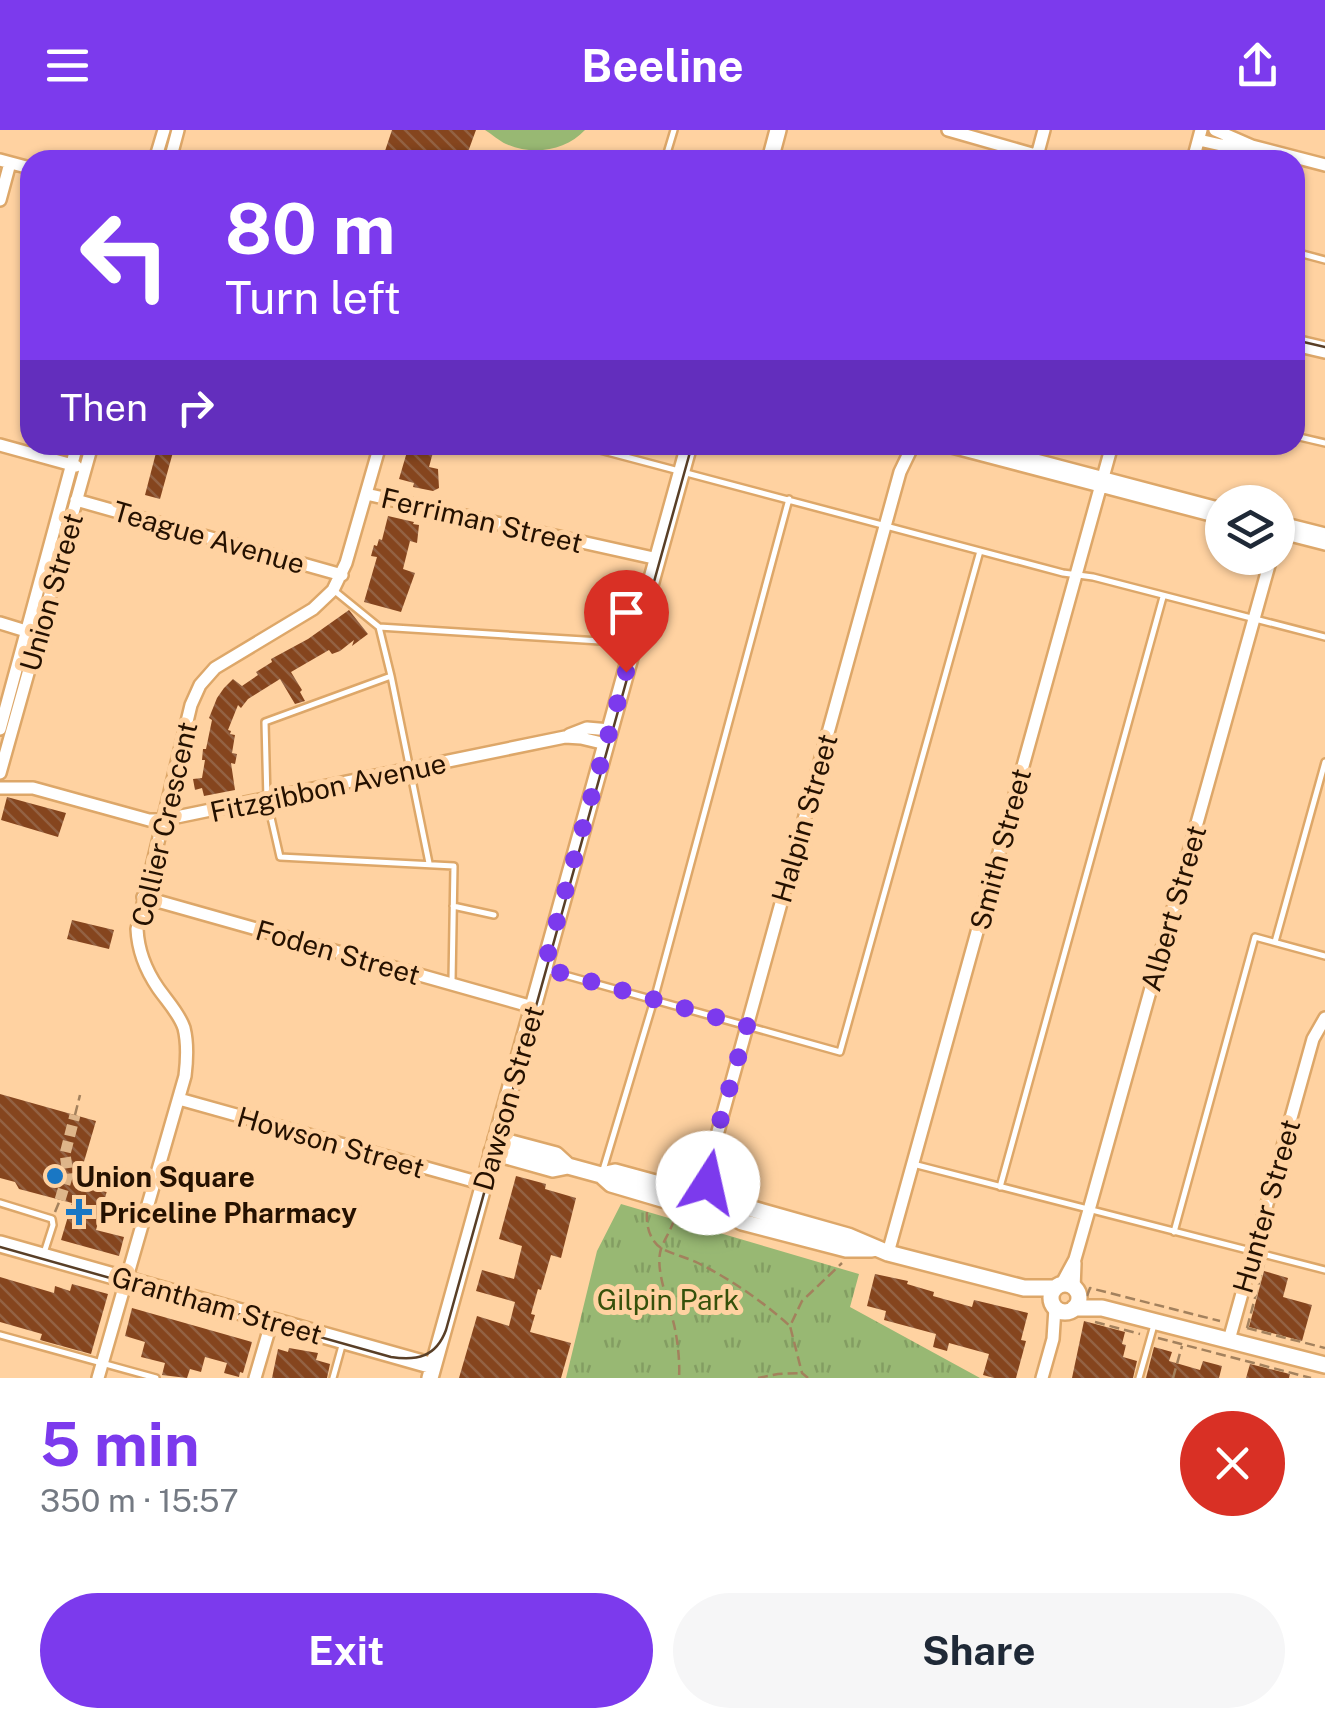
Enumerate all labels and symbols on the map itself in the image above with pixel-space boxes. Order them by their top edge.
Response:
street label: Ferriman Street [378,481,586,559]
street label: Teague Avenue [109,494,309,580]
street label: Union Street [13,509,89,675]
pin [584,570,669,673]
street label: Collier Crescent [124,718,204,930]
street label: Halpin Street [764,730,844,906]
street label: Fitzgibbon Avenue [207,746,449,828]
street label: Smith Street [963,765,1037,933]
street label: Albert Street [1134,821,1212,995]
street label: Foden Street [252,913,424,991]
street label: Dawson Street [466,1002,550,1194]
street label: Howson Street [234,1100,428,1184]
street label: Hunter Street [1225,1115,1307,1297]
position arrow [656,1131,760,1235]
place label: Union Square [75,1160,255,1193]
marker: Union Square [44,1165,66,1187]
place label: Priceline Pharmacy [99,1196,357,1229]
marker: Priceline Pharmacy [68,1201,90,1223]
street label: Grantham Street [108,1259,326,1351]
park label: Gilpin Park [597,1283,739,1316]

